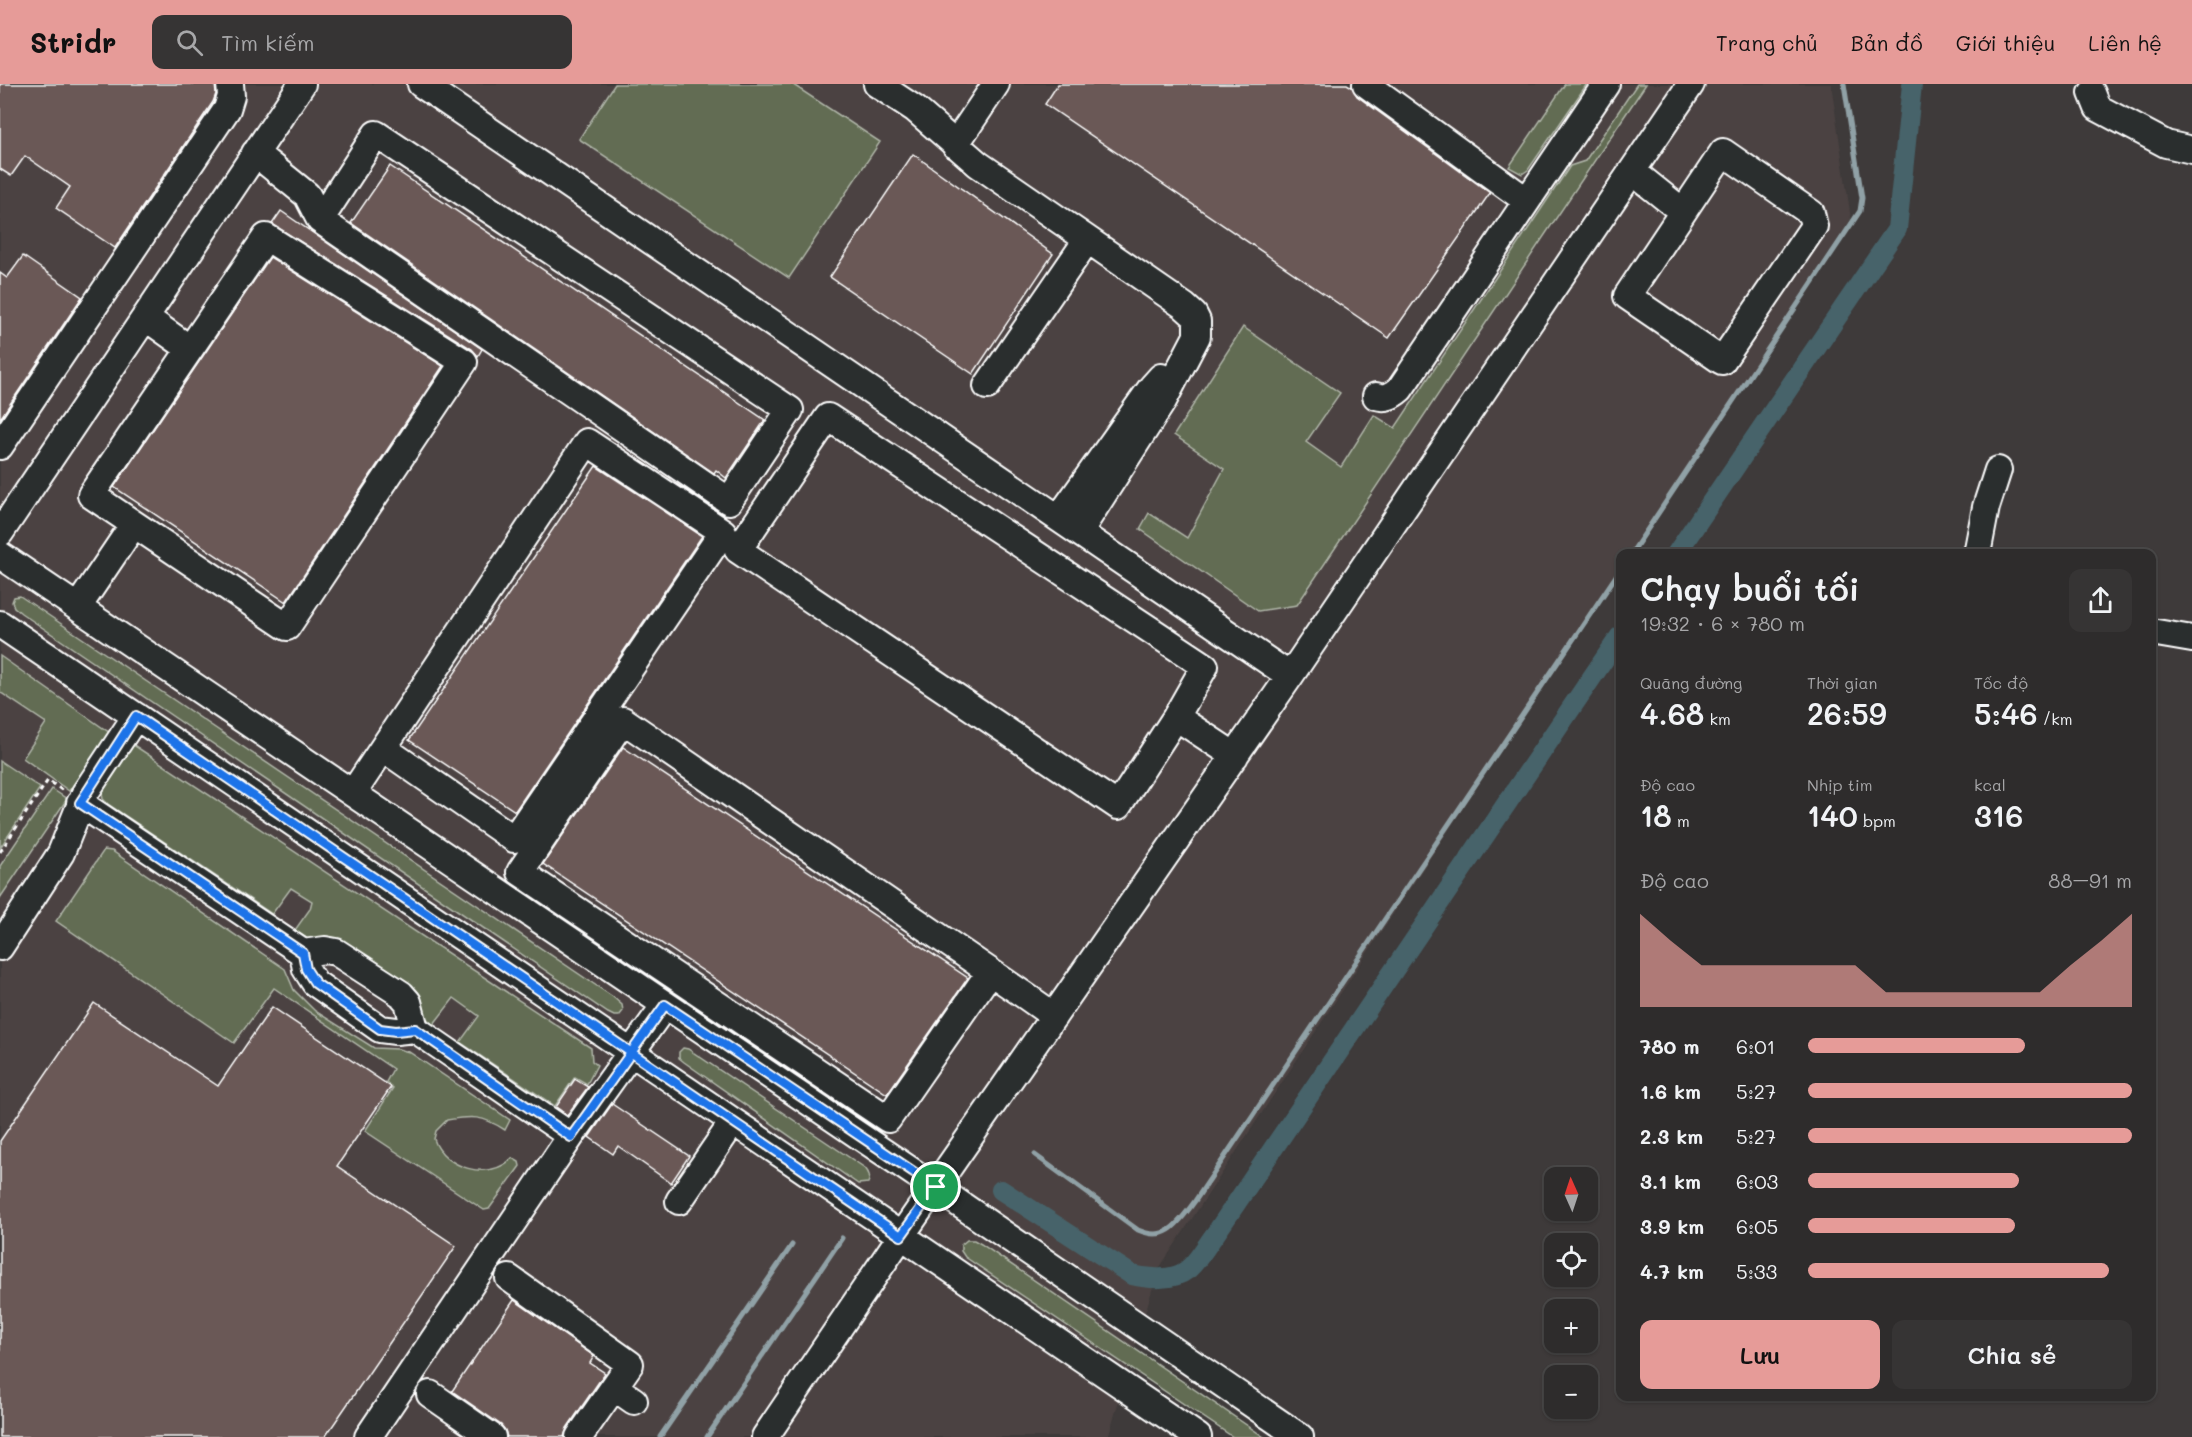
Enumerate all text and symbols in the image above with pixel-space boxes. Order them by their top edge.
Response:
search box [152,15,572,69]
text: Stridr [30,24,116,60]
icon: search [173,26,206,59]
text: Tìm kiếm [221,28,315,57]
text: Trang chủ [1716,29,1818,56]
text: Bản đồ [1851,29,1923,56]
text: Giới thiệu [1956,29,2055,56]
text: Liên hệ [2088,29,2162,56]
text: Chạy buổi tối [1640,566,1860,609]
button: share [2069,569,2132,632]
text: 19:32 · 6 × 780 m [1640,610,1805,636]
text: Quãng đường [1640,672,1742,693]
text: Thời gian [1807,672,1877,693]
text: Tốc độ [1974,672,2028,693]
text: 4.68 [1640,693,1704,733]
text: 26:59 [1807,693,1887,733]
text: 5:46 [1974,693,2038,733]
text: km [1704,708,1731,729]
text: /km [2038,708,2072,729]
text: Độ cao [1640,774,1695,795]
text: Nhịp tim [1807,774,1872,795]
text: kcal [1974,774,2006,795]
text: 18 [1640,795,1672,835]
text: 140 [1807,795,1858,835]
text: 316 [1974,795,2023,835]
text: m [1672,810,1690,831]
text: bpm [1858,810,1896,831]
text: Độ cao [1640,867,1709,893]
text: 88–91 m [2048,867,2132,893]
text: 780 m [1640,1033,1699,1059]
text: 6:01 [1736,1033,1776,1059]
text: 1.6 km [1640,1078,1701,1104]
text: 5:27 [1736,1078,1776,1104]
text: 2.3 km [1640,1123,1703,1149]
text: 5:27 [1736,1123,1776,1149]
pin [910,1161,961,1212]
north arrow [1544,1167,1598,1221]
map controls [1544,1167,1598,1419]
text: 3.1 km [1640,1168,1701,1194]
text: 6:03 [1736,1168,1778,1194]
icon: arrive [919,1170,952,1203]
text: 3.9 km [1640,1213,1704,1239]
text: 6:05 [1736,1213,1778,1239]
button: locate [1544,1233,1598,1287]
text: 4.7 km [1640,1258,1704,1284]
text: 5:33 [1736,1258,1777,1284]
button: + [1544,1299,1598,1353]
button: Lưu [1640,1320,1880,1389]
button: Chia sẻ [1892,1320,2132,1389]
button: − [1544,1365,1598,1419]

